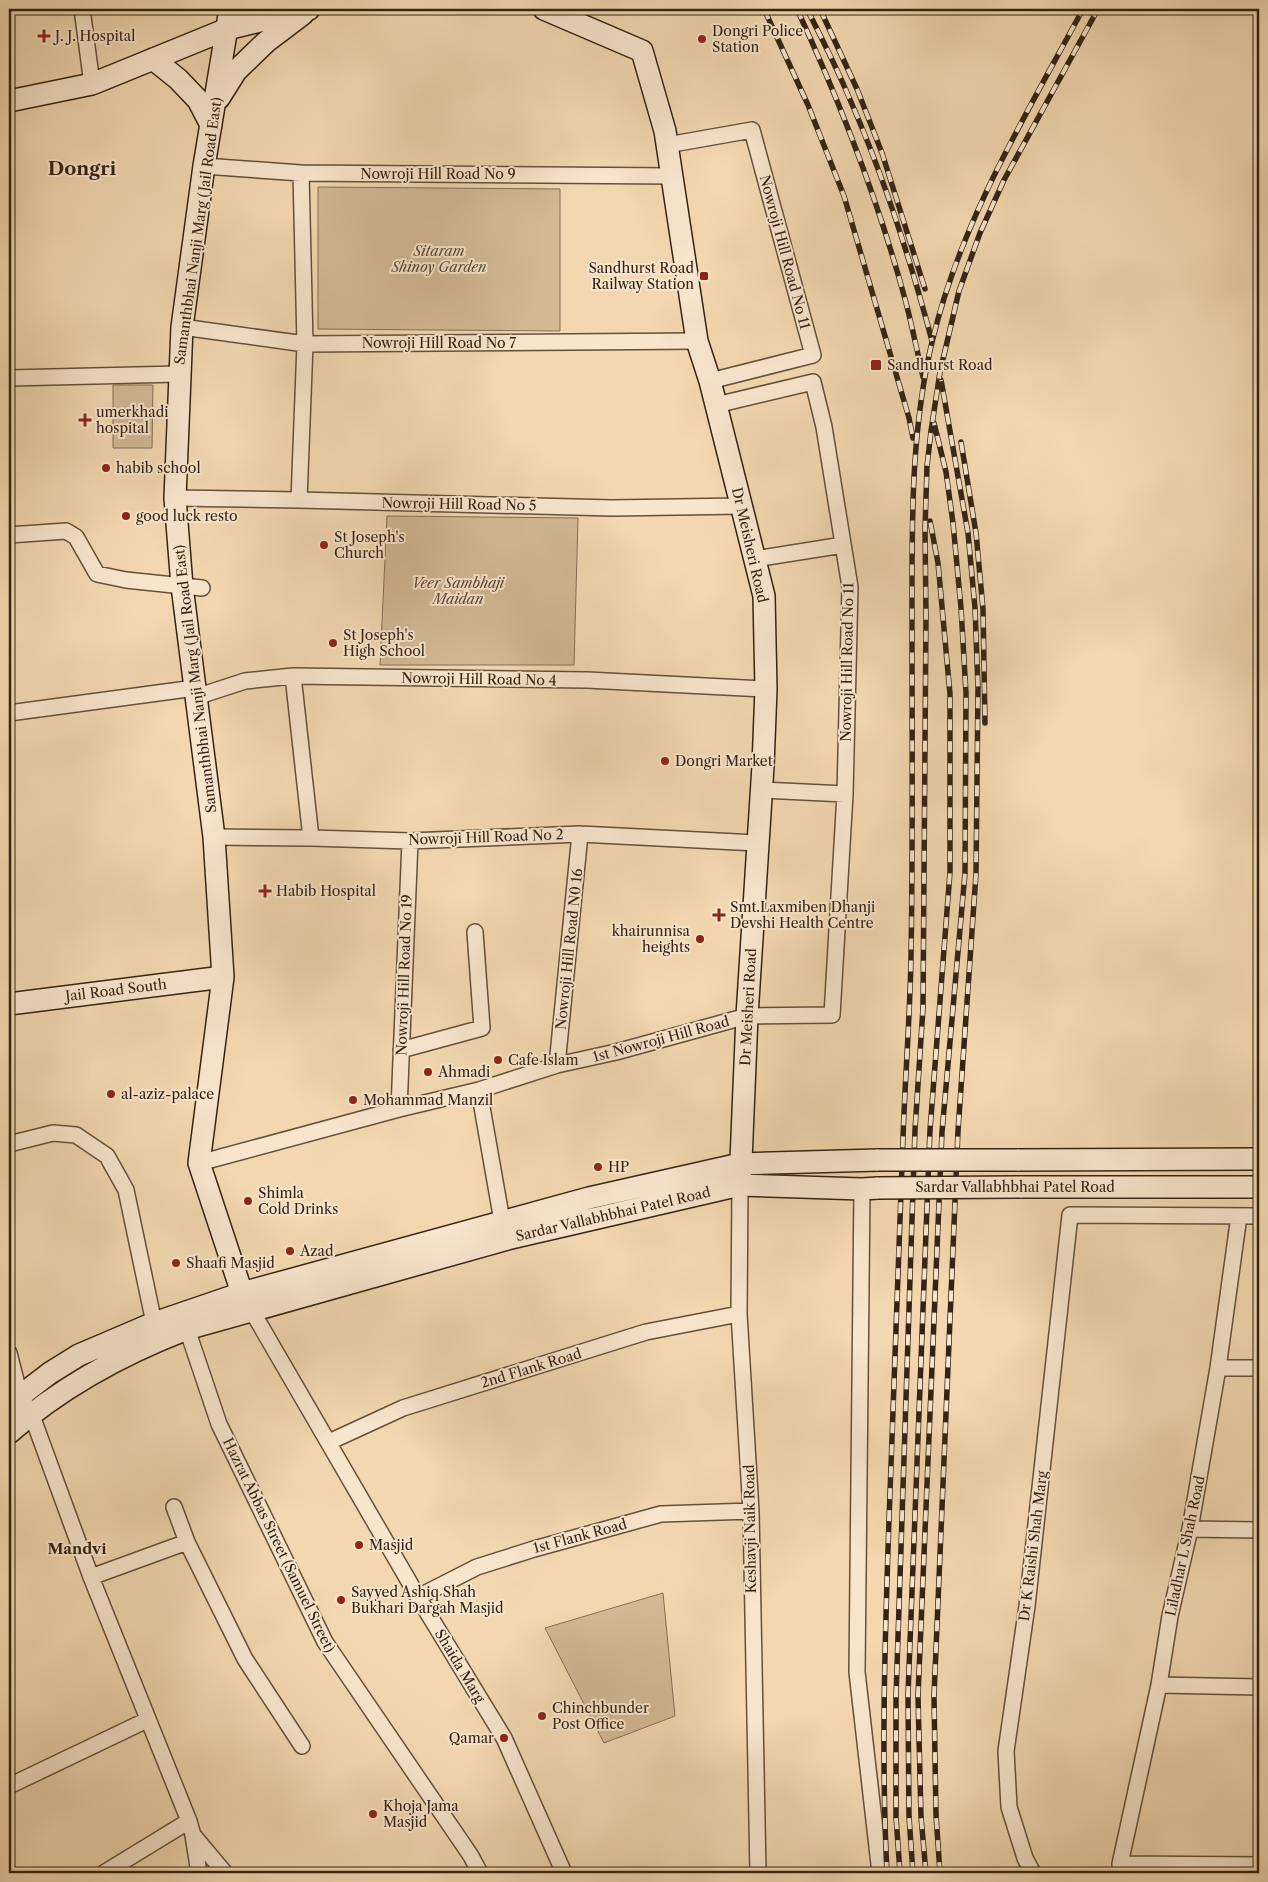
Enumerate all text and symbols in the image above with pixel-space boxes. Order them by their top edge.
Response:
place label: Dongri Police Station [712,22,803,56]
place label: J. J. Hospital [53,27,135,45]
marker: J. J. Hospital [37,29,51,43]
marker: Dongri Police Station [696,33,708,45]
street label: Samanthbhai Nanji Marg (Jail Road East) [170,96,226,366]
district label: Dongri [48,157,117,180]
street label: Nowroji Hill Road No 9 [360,165,516,183]
street label: Nowroji Hill Road No 11 [756,173,814,331]
park label: Sitaram Shinoy Garden [390,242,487,276]
place label: Sandhurst Road Railway Station [588,259,694,293]
marker: Sandhurst Road Railway Station [698,270,710,282]
street label: Nowroji Hill Road No 7 [362,334,516,352]
place label: Sandhurst Road [887,356,993,374]
marker: Sandhurst Road [869,358,883,372]
place label: umerkhadi hospital [96,403,168,437]
marker: umerkhadi hospital [78,413,92,427]
place label: habib school [116,459,201,477]
marker: habib school [100,462,112,474]
street label: Dr Meisheri Road [728,486,772,605]
street label: Nowroji Hill Road No 5 [381,494,537,514]
place label: good luck resto [136,507,238,525]
marker: good luck resto [120,510,132,522]
place label: St Joseph's Church [334,528,405,562]
marker: St Joseph's Church [318,539,330,551]
street label: Samanthbhai Nanji Marg (Jail Road East) [170,544,220,814]
park label: Veer Sambhaji Maidan [412,574,506,608]
street label: Nowroji Hill Road No 11 [837,582,857,742]
place label: St Joseph's High School [343,626,425,660]
marker: St Joseph's High School [327,637,339,649]
street label: Nowroji Hill Road No 4 [401,669,557,689]
place label: Dongri Market [675,752,773,770]
marker: Dongri Market [659,755,671,767]
street label: Nowroji Hill Road No 2 [408,825,564,849]
street label: Nowroji Hill Road N0 16 [552,867,586,1031]
place label: Habib Hospital [276,882,376,900]
marker: Habib Hospital [258,884,272,898]
street label: Nowroji Hill Road No 19 [392,894,416,1056]
place label: Smt.Laxmiben Dhanji Devshi Health Centre [730,898,875,932]
marker: Smt.Laxmiben Dhanji Devshi Health Centre [712,908,726,922]
place label: khairunnisa heights [612,922,691,956]
marker: khairunnisa heights [694,933,706,945]
street label: Dr Meisheri Road [736,947,760,1066]
street label: Jail Road South [62,975,168,1005]
street label: 1st Nowroji Hill Road [591,1012,732,1066]
place label: Cafe Islam [508,1051,578,1069]
marker: Cafe Islam [492,1054,504,1066]
place label: Ahmadi [437,1063,490,1081]
marker: Ahmadi [422,1066,434,1078]
place label: al-aziz-palace [121,1085,214,1103]
marker: al-aziz-palace [105,1088,117,1100]
place label: Mohammad Manzil [363,1091,493,1109]
marker: Mohammad Manzil [347,1094,359,1106]
place label: HP [608,1158,629,1176]
marker: HP [592,1161,604,1173]
street label: Sardar Vallabhbhai Patel Road [915,1178,1115,1196]
street label: Sardar Vallabhbhai Patel Road [514,1183,713,1245]
place label: Shimla Cold Drinks [258,1184,338,1218]
marker: Shimla Cold Drinks [242,1195,254,1207]
place label: Azad [299,1242,334,1260]
marker: Azad [284,1245,296,1257]
place label: Shaafi Masjid [186,1254,275,1272]
marker: Shaafi Masjid [170,1257,182,1269]
street label: 2nd Flank Road [478,1344,584,1392]
street label: Hazrat Abbas Street (Samuel Street) [219,1435,339,1655]
street label: Keshavji Naik Road [740,1464,760,1594]
street label: Dr K Raishi Shah Marg [1015,1469,1051,1622]
street label: Liladhar L Shah Road [1161,1474,1209,1618]
street label: 1st Flank Road [531,1515,629,1557]
place label: Masjid [369,1536,414,1554]
district label: Mandvi [47,1539,107,1558]
marker: Masjid [353,1539,365,1551]
place label: Sayyed Ashiq Shah Bukhari Dargah Masjid [351,1583,504,1617]
marker: Sayyed Ashiq Shah Bukhari Dargah Masjid [335,1594,347,1606]
street label: Shaida Marg [431,1626,489,1707]
place label: Chinchbunder Post Office [552,1699,649,1733]
marker: Chinchbunder Post Office [536,1710,548,1722]
place label: Qamar [449,1729,494,1747]
marker: Qamar [498,1732,510,1744]
place label: Khoja Jama Masjid [383,1797,459,1831]
marker: Khoja Jama Masjid [367,1808,379,1820]

